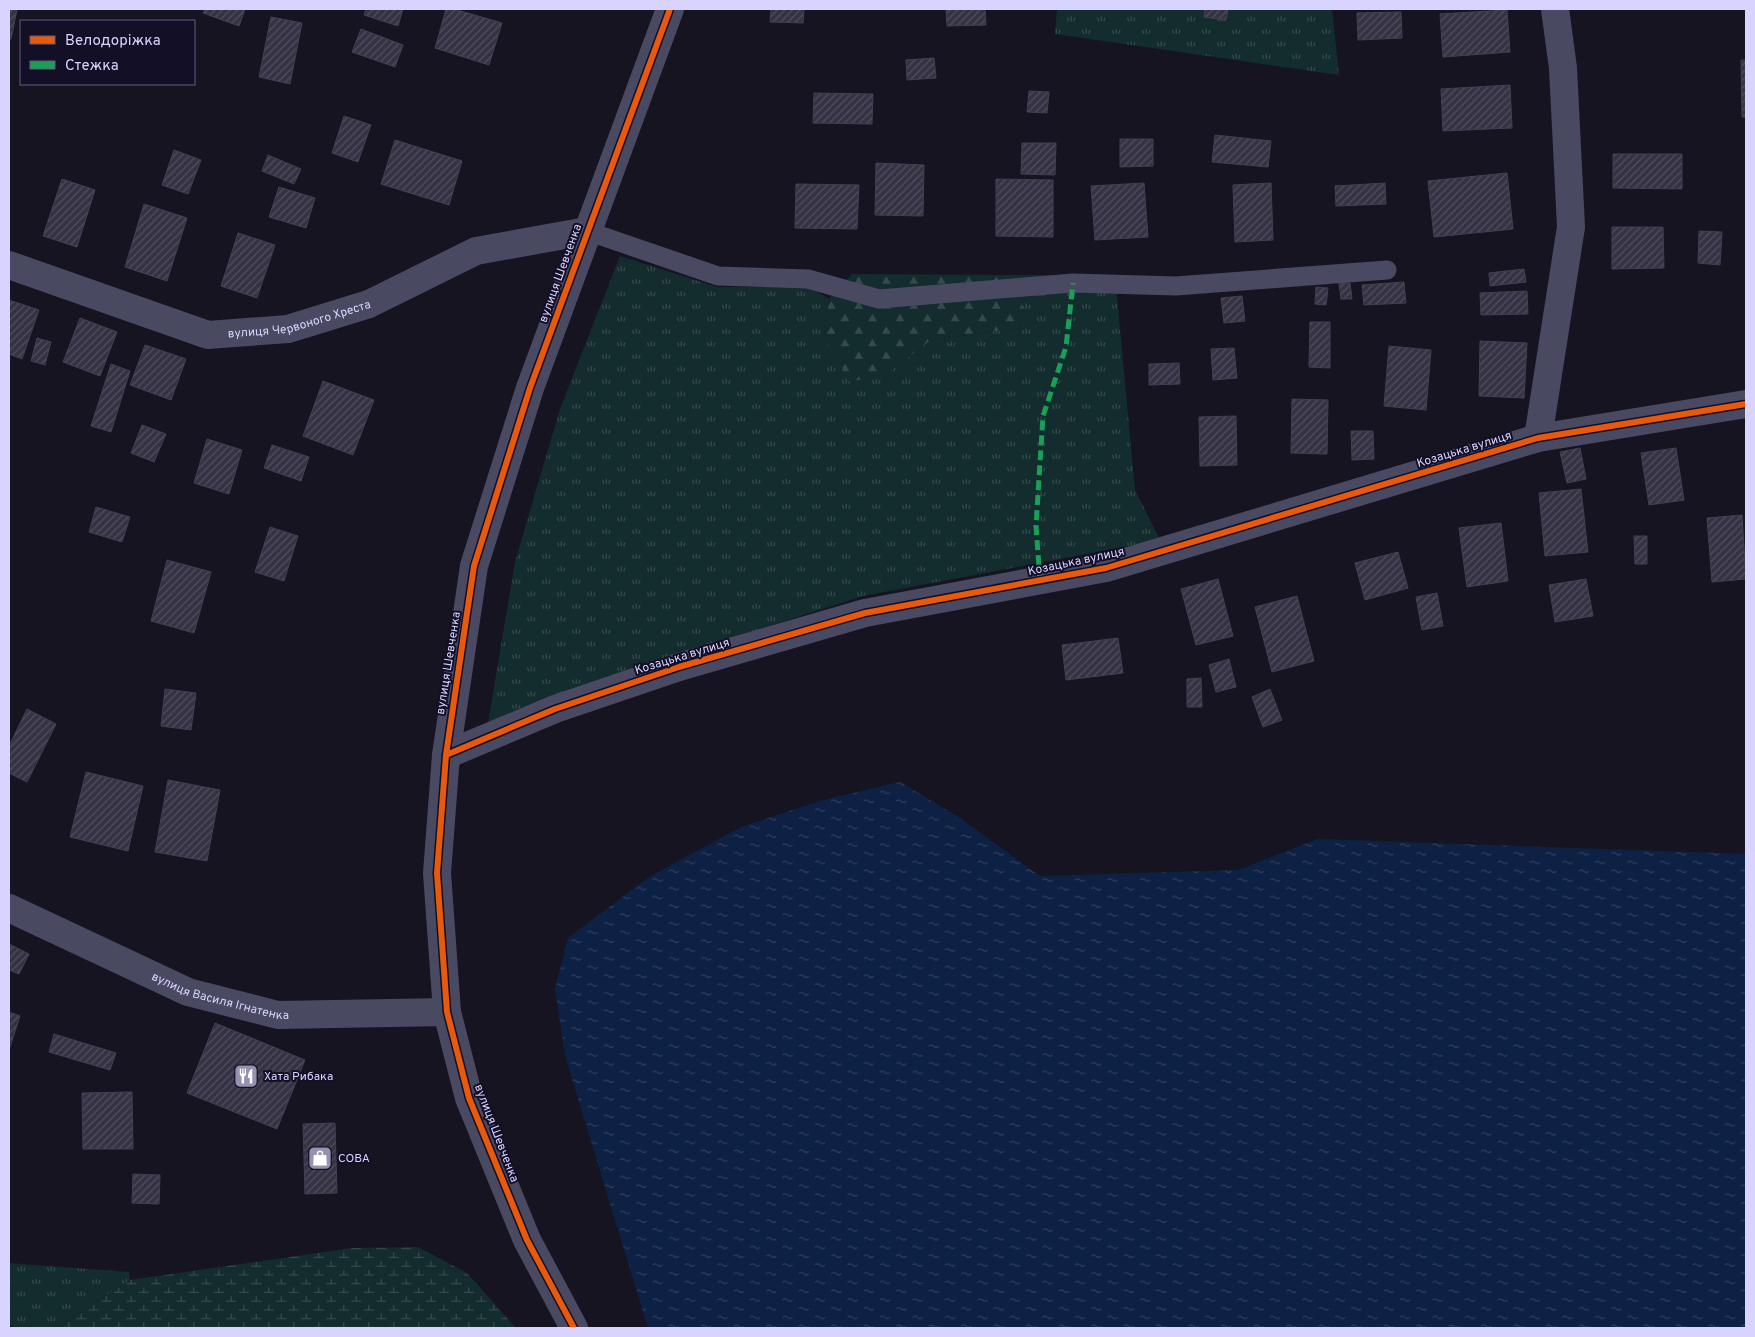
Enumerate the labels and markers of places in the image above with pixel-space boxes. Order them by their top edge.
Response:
restaurant icon: Хата Рибака [233,1063,259,1089]
place label: Хата Рибака [264,1069,333,1085]
shop icon: СОВА [307,1145,333,1171]
place label: СОВА [338,1151,370,1167]

